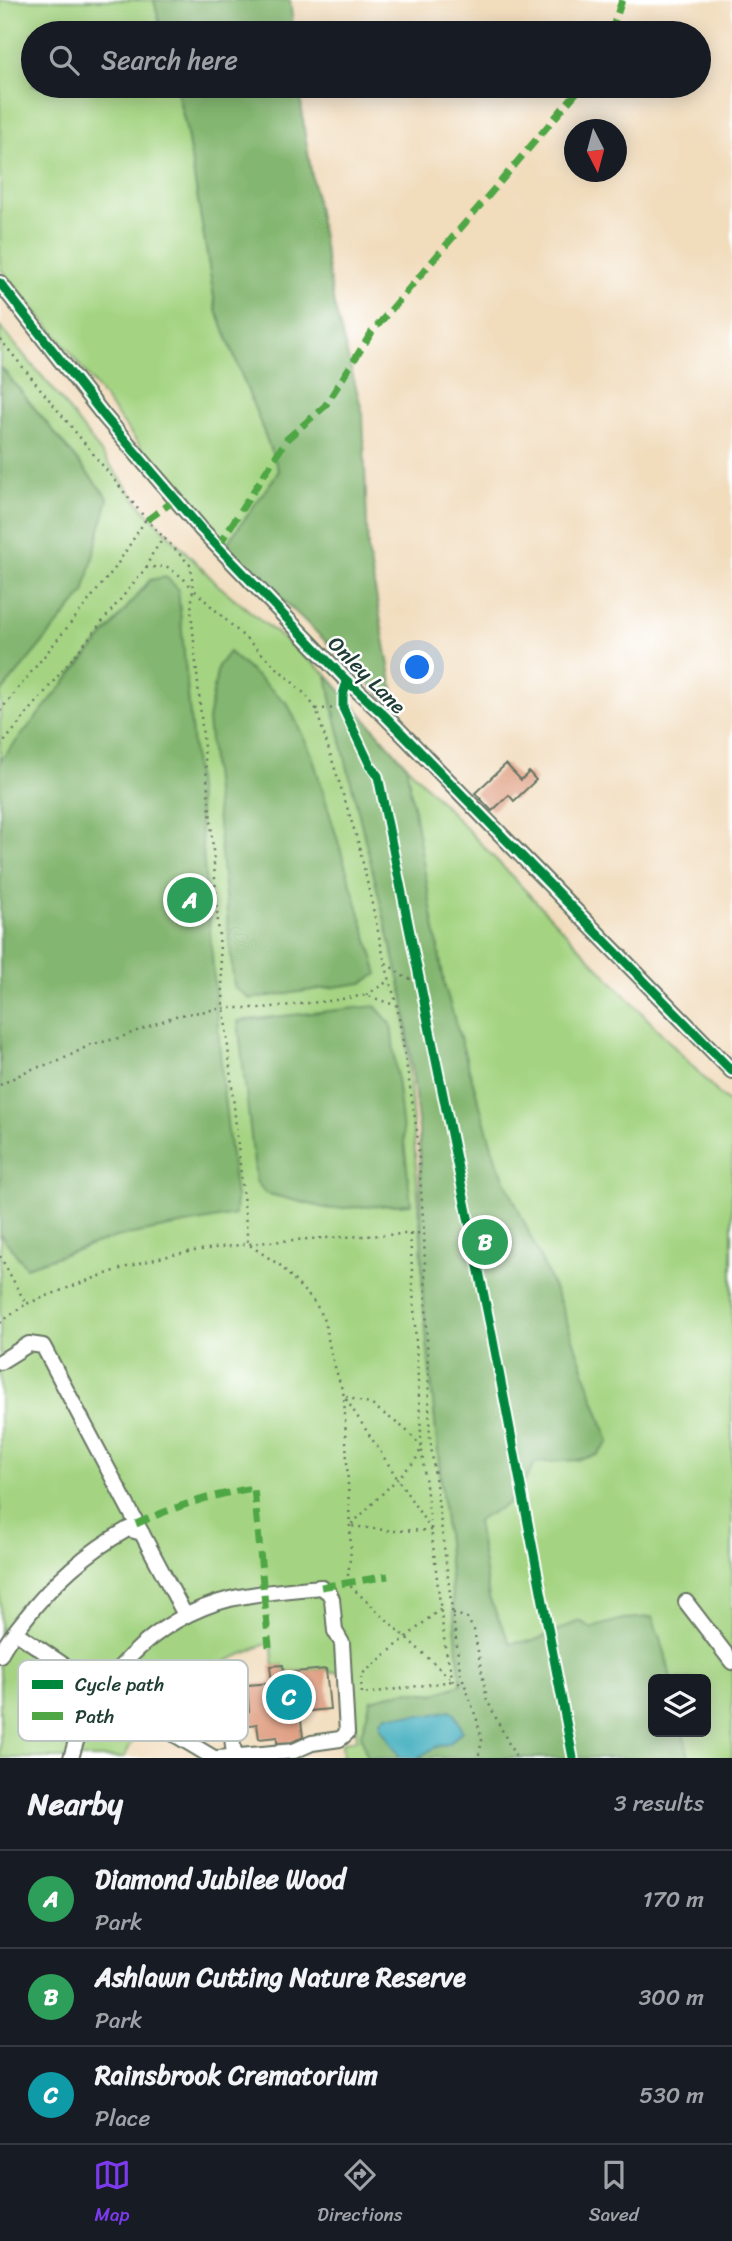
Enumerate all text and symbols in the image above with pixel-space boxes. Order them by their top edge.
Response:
search box [21,21,711,98]
text: Search here [101,37,238,83]
icon: search [45,41,83,79]
north arrow [564,119,627,182]
street label: Onley Lane [318,626,416,724]
your location [400,650,434,684]
pin: A [167,874,213,926]
pin: B [462,1216,508,1268]
legend [18,1660,248,1741]
text: Cycle path [75,1668,164,1701]
pin: C [266,1671,312,1723]
map controls [648,1674,711,1737]
button: layers [648,1674,711,1737]
text: Path [75,1700,114,1733]
text: Nearby [28,1777,123,1831]
text: 3 results [614,1783,704,1824]
text: Diamond Jubilee Wood [95,1856,346,1902]
text: A [43,1879,59,1920]
text: 170 m [643,1879,704,1920]
text: Park [95,1902,142,1943]
text: Ashlawn Cutting Nature Reserve [95,1954,466,2000]
text: B [44,1977,58,2018]
text: 300 m [639,1977,704,2018]
text: Park [95,2000,142,2041]
text: Rainsbrook Crematorium [95,2052,378,2098]
text: C [44,2075,58,2116]
text: 530 m [639,2075,704,2116]
text: Place [95,2098,150,2139]
tab: Map [93,2156,131,2231]
tab: Directions [317,2156,403,2231]
tab: Saved [589,2156,639,2231]

